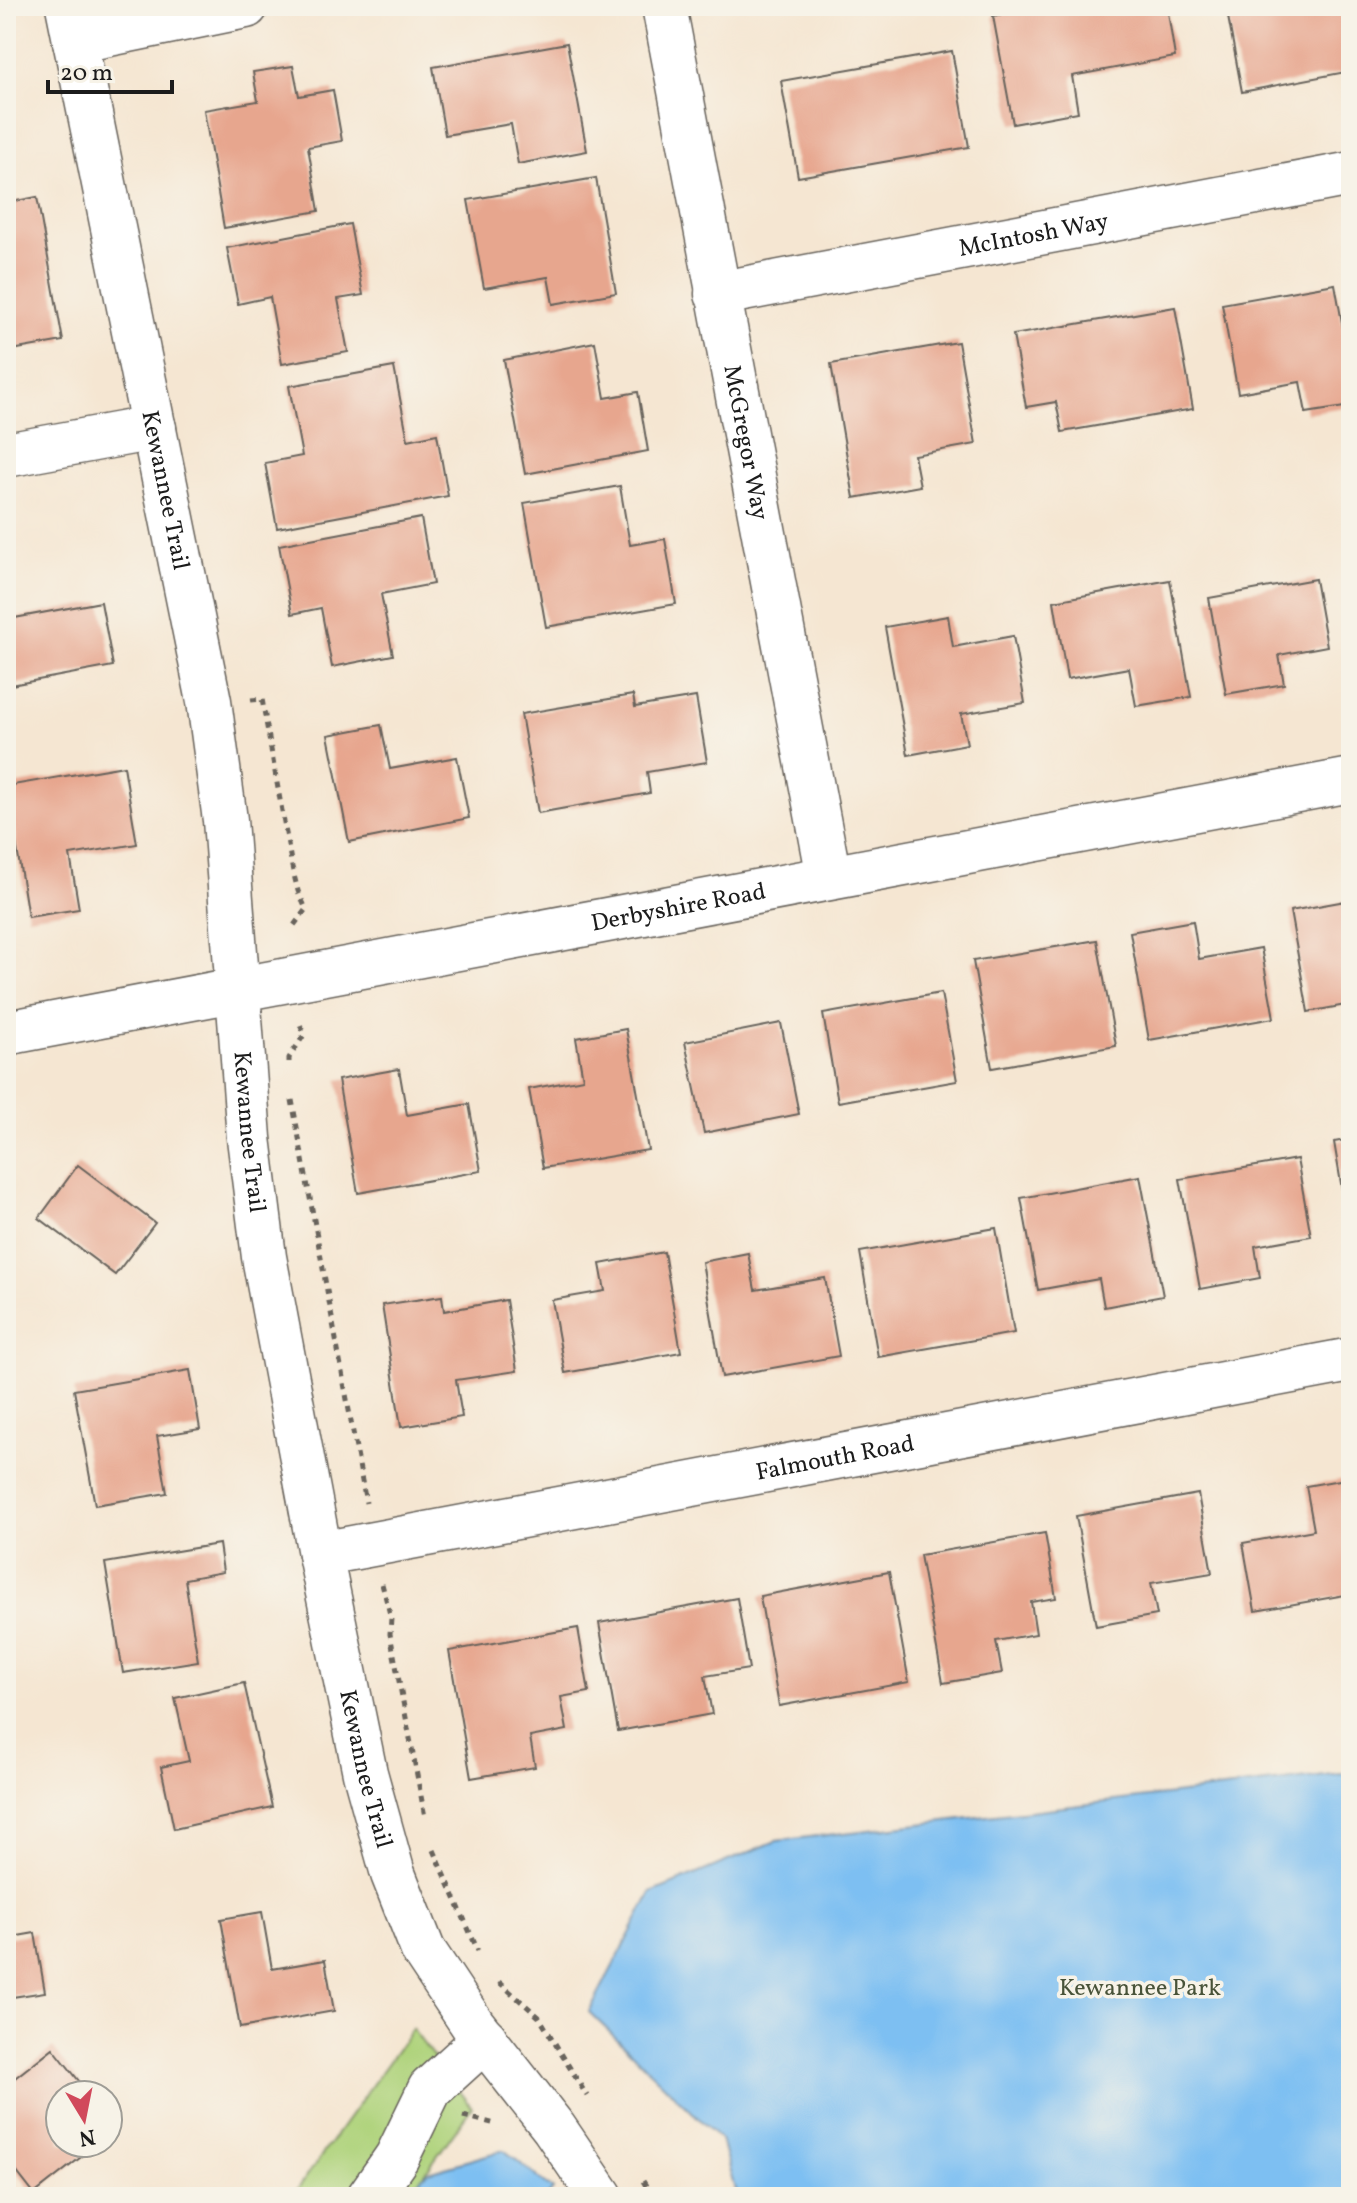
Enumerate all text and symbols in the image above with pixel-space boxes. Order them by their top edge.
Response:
scale bar [48,44,172,94]
text: 20 m [60,57,113,91]
street label: McIntosh Way [956,205,1111,267]
street label: McGregor Way [713,362,776,523]
street label: Kewannee Trail [131,408,197,573]
street label: Derbyshire Road [588,875,769,942]
street label: Kewannee Trail [223,1050,273,1215]
street label: Falmouth Road [753,1427,917,1491]
street label: Kewannee Trail [329,1687,400,1852]
park label: Kewannee Park [1059,1972,1221,2006]
north arrow [44,2079,124,2159]
text: N [76,2120,98,2153]

